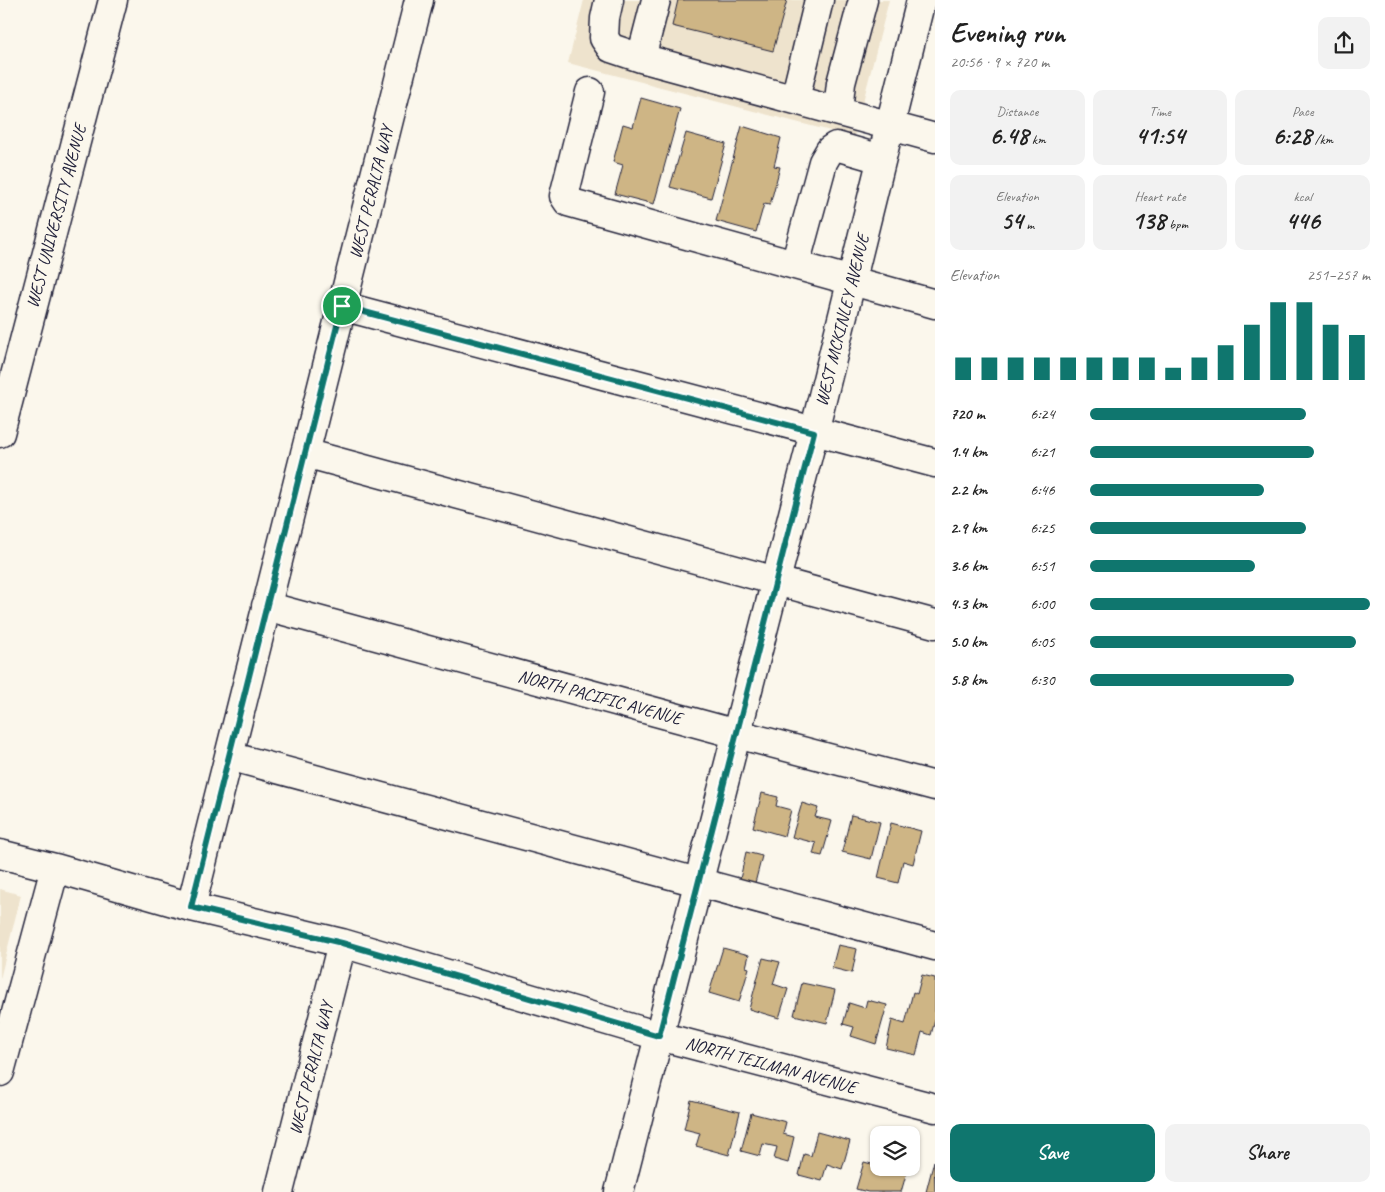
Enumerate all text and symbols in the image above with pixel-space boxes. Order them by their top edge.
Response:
text: Evening run [950,15,1065,50]
button: share [1318,17,1370,69]
text: 20:56 · 9 × 720 m [950,52,1049,72]
text: Distance [996,103,1038,120]
text: Time [1149,103,1171,120]
text: Pace [1292,103,1313,120]
street label: WEST UNIVERSITY AVENUE [21,120,92,310]
street label: WEST PERALTA WAY [344,120,399,261]
text: 6.48 [989,120,1028,152]
text: 41:54 [1135,120,1185,152]
text: 6:28 [1272,120,1311,152]
text: km [1028,131,1045,148]
text: /km [1311,131,1333,148]
text: Elevation [996,188,1039,205]
text: Heart rate [1134,188,1186,205]
text: kcal [1293,188,1312,205]
text: 54 [1001,205,1023,237]
text: 138 [1132,205,1166,237]
text: 446 [1286,205,1320,237]
text: m [1023,216,1034,233]
text: bpm [1166,216,1188,233]
street label: WEST MCKINLEY AVENUE [810,230,875,408]
text: Elevation [950,265,999,285]
text: 251–257 m [1307,265,1370,285]
pin [321,285,363,327]
icon: arrive [328,292,356,320]
text: 720 m [950,404,985,424]
text: 6:24 [1030,404,1055,424]
text: 1.4 km [950,442,987,462]
text: 6:21 [1030,442,1055,462]
text: 2.2 km [950,480,987,500]
text: 6:46 [1030,480,1055,500]
text: 2.9 km [950,518,987,538]
text: 6:25 [1030,518,1055,538]
text: 3.6 km [950,556,988,576]
text: 6:51 [1030,556,1055,576]
text: 4.3 km [950,594,987,614]
text: 6:00 [1030,594,1055,614]
text: 5.0 km [950,632,987,652]
text: 6:05 [1030,632,1055,652]
street label: NORTH PACIFIC AVENUE [516,665,686,730]
text: 5.8 km [950,670,987,690]
text: 6:30 [1030,670,1055,690]
street label: WEST PERALTA WAY [284,996,339,1137]
street label: NORTH TEILMAN AVENUE [683,1032,861,1099]
button: Save [950,1124,1155,1182]
button: Share [1165,1124,1370,1182]
map controls [870,1126,920,1176]
button: layers [870,1126,920,1176]

